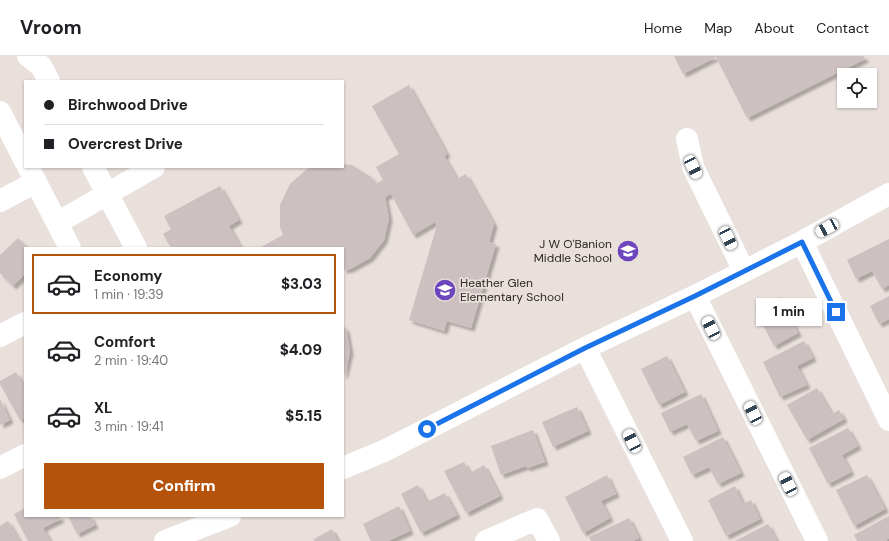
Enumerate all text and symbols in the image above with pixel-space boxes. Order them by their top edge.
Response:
text: Vroom [20,15,82,40]
text: Home [644,19,682,37]
text: Map [704,19,732,37]
text: About [754,19,794,37]
text: Contact [816,19,869,37]
map controls [837,68,877,108]
button: locate [837,68,877,108]
text: Birchwood Drive [68,95,188,115]
text: Overcrest Drive [68,134,183,154]
car [682,154,704,180]
car [814,217,840,239]
car [717,225,739,251]
place label: J W O'Banion Middle School [534,236,612,266]
school or university icon: J W O'Banion Middle School [615,238,641,264]
icon: car [46,266,82,302]
text: Economy [94,266,162,286]
text: $3.03 [281,274,322,294]
place label: Heather Glen Elementary School [460,275,564,305]
school or university icon: Heather Glen Elementary School [432,277,458,303]
text: 1 min · 19:39 [94,286,164,303]
callout: 1 min [756,298,822,326]
text: 1 min [773,303,805,320]
route end [827,303,845,321]
car [700,315,722,341]
icon: car [46,332,82,368]
text: Comfort [94,332,155,352]
text: $4.09 [280,340,322,360]
text: 2 min · 19:40 [94,352,168,369]
icon: car [46,398,82,434]
text: XL [94,398,112,418]
car [742,400,764,426]
text: $5.15 [285,406,322,426]
text: 3 min · 19:41 [94,418,164,435]
route start [418,420,436,438]
car [621,428,643,454]
button: Confirm [44,463,324,509]
car [777,471,799,497]

